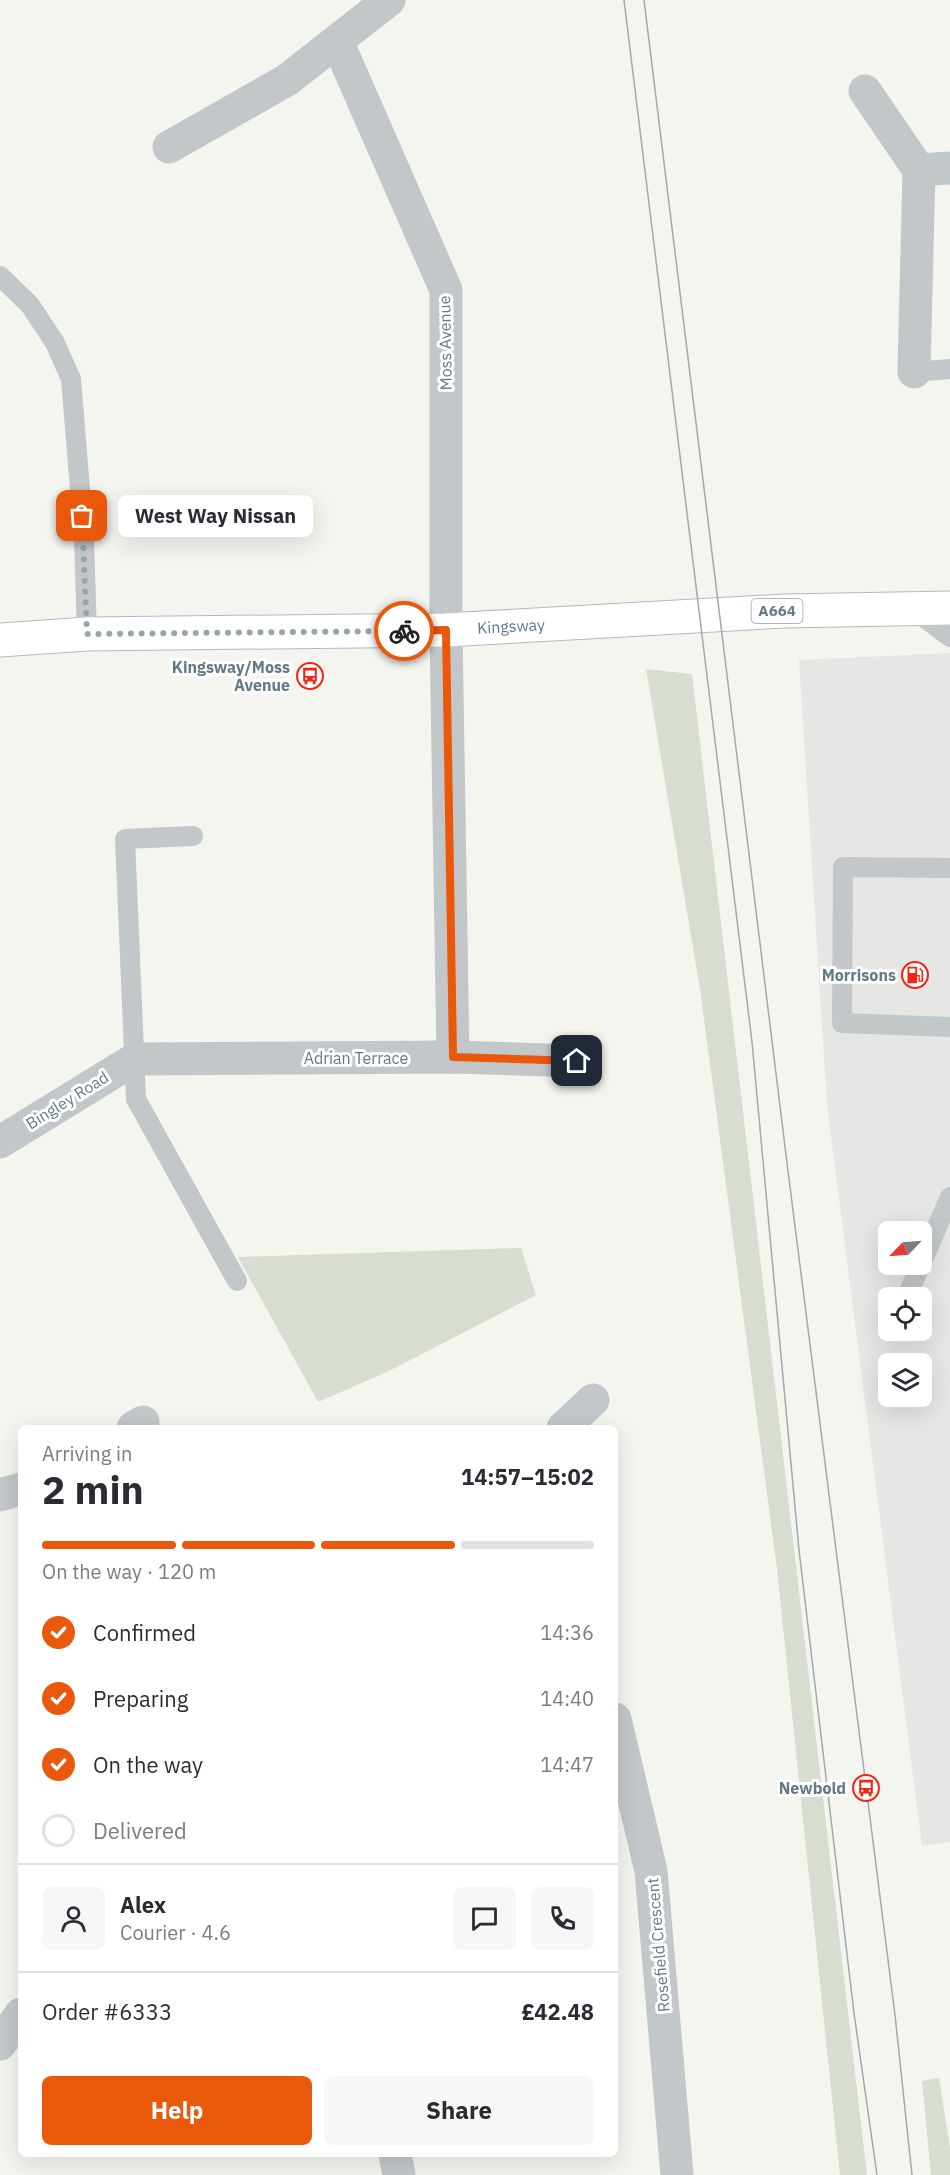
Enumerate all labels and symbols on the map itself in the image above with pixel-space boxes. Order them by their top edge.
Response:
street label: Moss Avenue [434,295,456,390]
pin [56,490,107,541]
callout: West Way Nissan [118,495,313,537]
road number: A664 [752,599,802,623]
courier [374,601,434,661]
street label: Kingsway [477,614,545,638]
place label: Kingsway/Moss Avenue [172,657,290,695]
bus stop icon: Kingsway/Moss Avenue [295,661,325,691]
fuel station icon: Morrisons [900,960,930,990]
place label: Morrisons [822,965,896,985]
pin [551,1035,602,1086]
street label: Adrian Terrace [304,1048,409,1068]
street label: Bingley Road [22,1067,112,1133]
north arrow [878,1221,932,1275]
bus stop icon: Newbold [851,1773,881,1803]
place label: Newbold [779,1778,846,1798]
street label: Rosefield Crescent [642,1877,674,2013]

